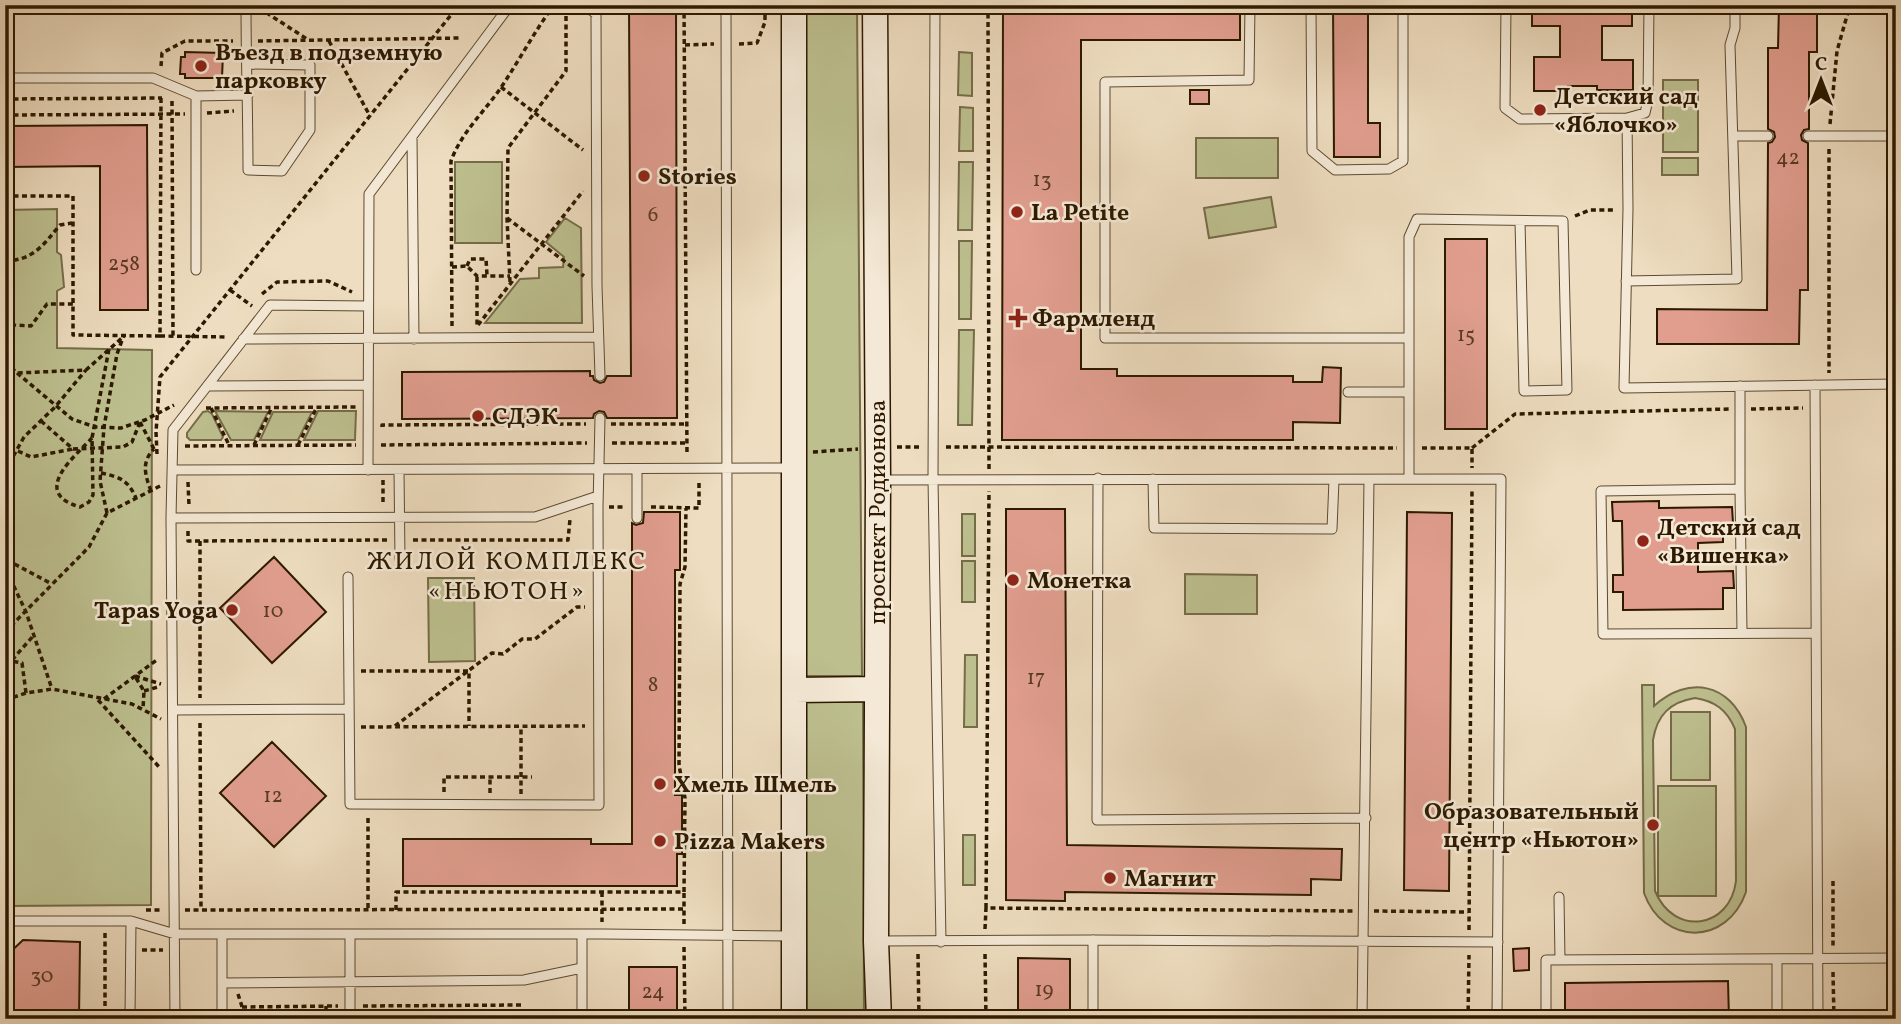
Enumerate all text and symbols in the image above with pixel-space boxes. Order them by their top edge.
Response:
place label: Въезд в подземную парковку [215,37,443,99]
north arrow [1786,46,1856,116]
text: С [1815,52,1827,78]
marker: Въезд в подземную парковку [193,58,209,74]
place label: Детский сад «Яблочко» [1554,81,1698,143]
marker: Детский сад «Яблочко» [1532,102,1548,118]
house number: 42 [1776,144,1800,173]
place label: Stories [658,161,737,195]
house number: 13 [1033,166,1051,195]
marker: Stories [636,168,652,184]
place label: La Petite [1031,197,1129,231]
house number: 6 [648,201,658,230]
marker: La Petite [1009,204,1025,220]
house number: 258 [108,250,140,279]
place label: Фармленд [1032,303,1155,337]
marker: Фармленд [1010,310,1026,326]
house number: 15 [1457,321,1475,350]
street label: проспект Родионова [862,400,896,624]
place label: СДЭК [492,401,559,435]
marker: СДЭК [470,408,486,424]
place label: Детский сад «Вишенка» [1657,512,1801,574]
marker: Детский сад «Вишенка» [1635,533,1651,549]
district label: ЖИЛОЙ КОМПЛЕКС «НЬЮТОН» [367,544,647,610]
place label: Монетка [1027,565,1132,599]
marker: Монетка [1005,572,1021,588]
place label: Tapas Yoga [94,595,218,629]
house number: 10 [263,597,283,626]
marker: Tapas Yoga [224,602,240,618]
house number: 17 [1027,664,1045,693]
house number: 8 [648,671,658,700]
place label: Хмель Шмель [674,769,837,803]
marker: Хмель Шмель [652,776,668,792]
house number: 12 [263,782,283,811]
place label: Образовательный центр «Ньютон» [1424,796,1639,858]
marker: Образовательный центр «Ньютон» [1645,817,1661,833]
place label: Pizza Makers [674,826,825,860]
marker: Pizza Makers [652,833,668,849]
place label: Магнит [1124,863,1216,897]
marker: Магнит [1102,870,1118,886]
house number: 30 [31,962,53,991]
house number: 19 [1034,976,1054,1005]
house number: 24 [641,978,665,1007]

